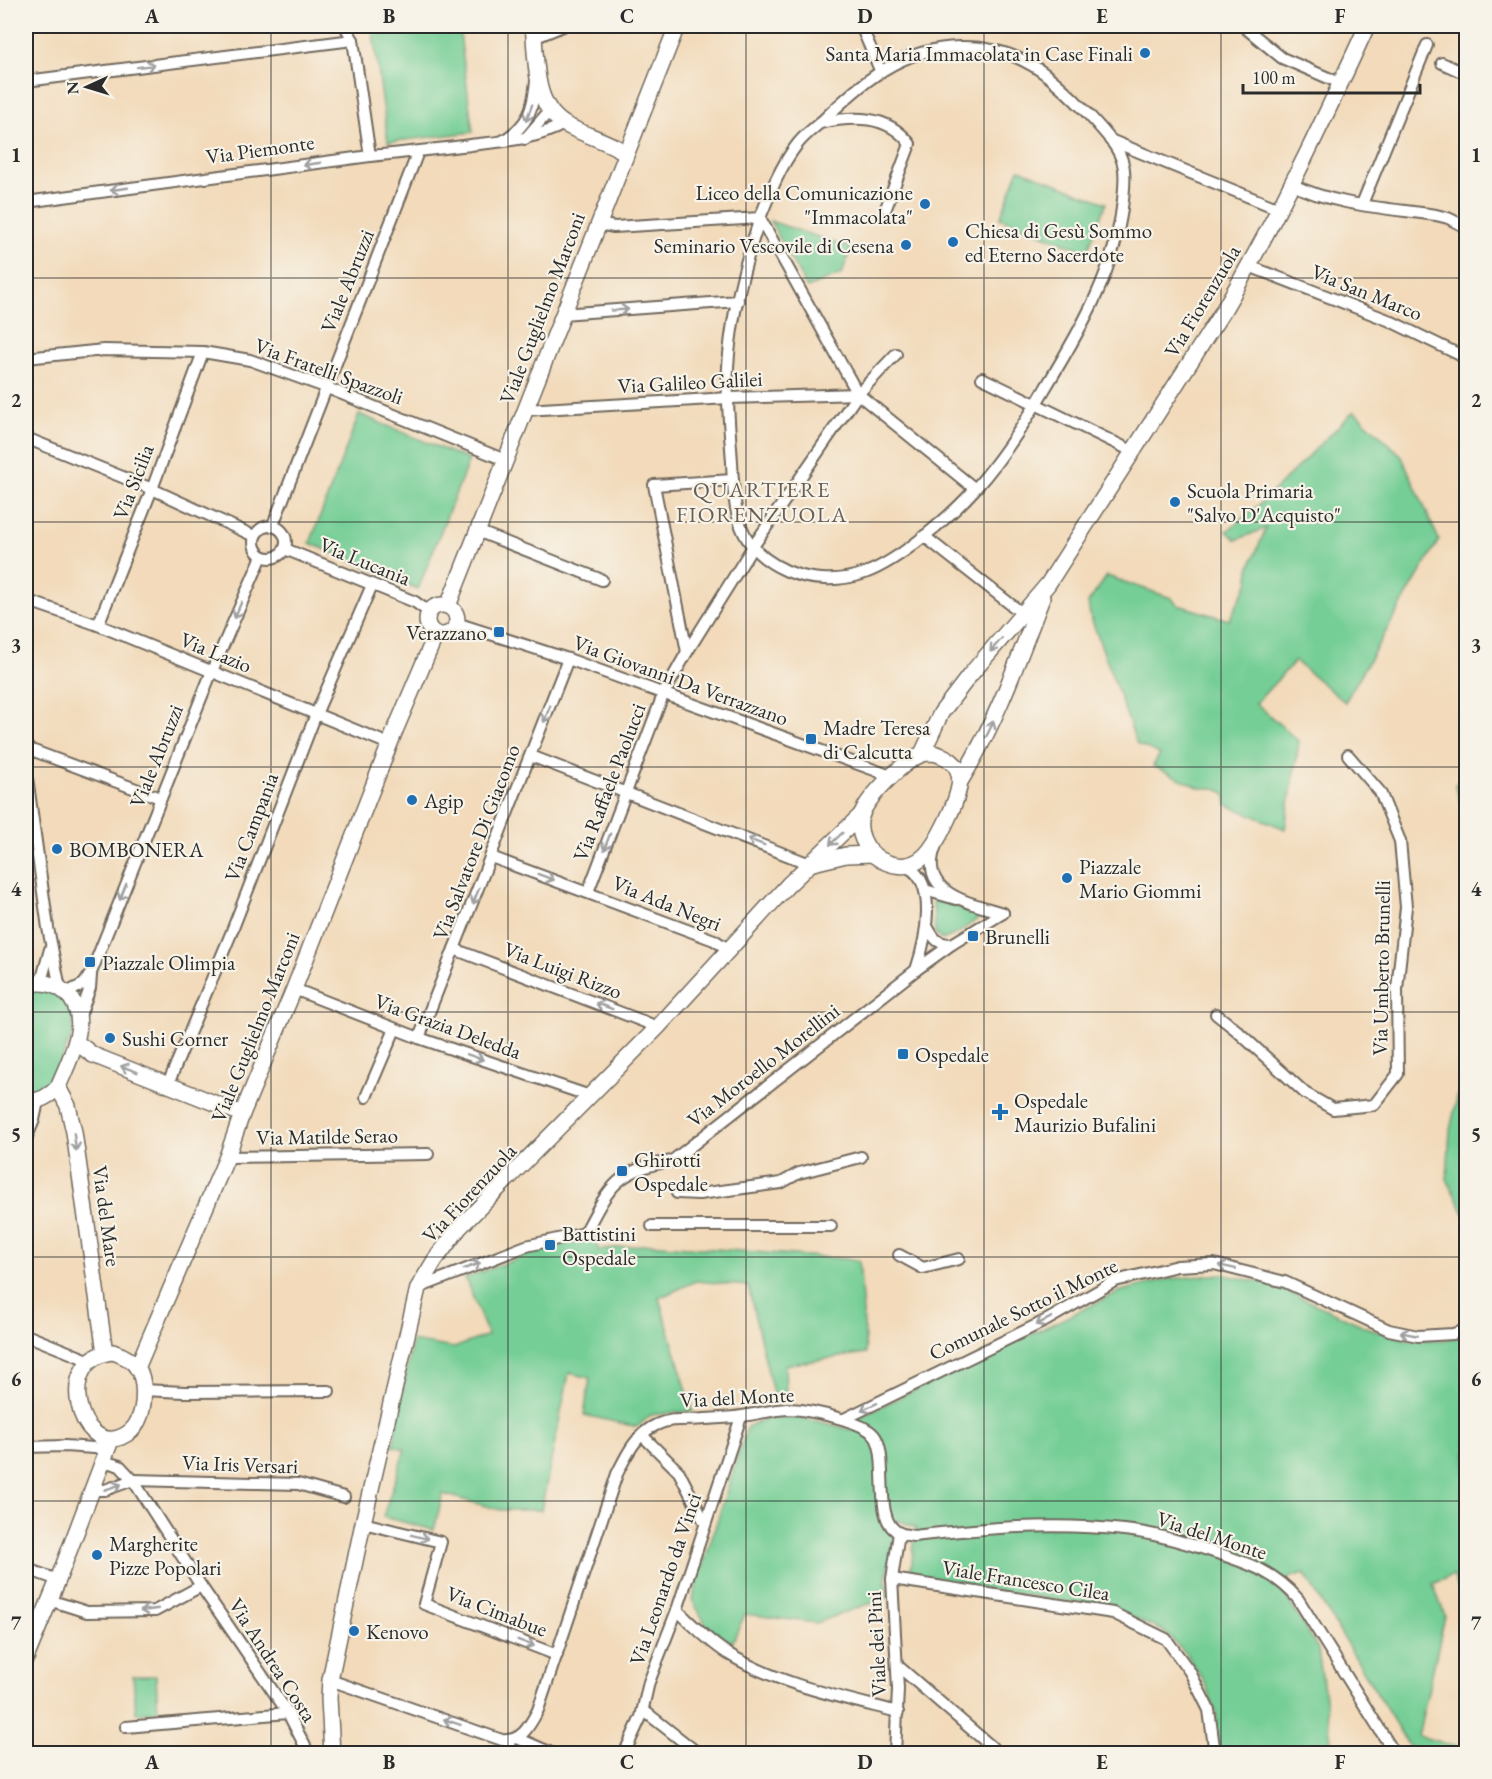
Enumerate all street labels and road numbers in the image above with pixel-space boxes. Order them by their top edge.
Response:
street label: Via Piemonte [204,128,316,170]
street label: Viale Guglielmo Marconi [493,208,591,408]
street label: Viale Abruzzi [314,225,380,337]
street label: Via Fiorenzuola [1158,239,1246,362]
street label: Via San Marco [1308,258,1426,326]
street label: Via Fratelli Spazzoli [251,332,407,410]
street label: Via Galileo Galilei [617,365,763,399]
street label: Via Sicilia [106,440,160,524]
street label: Via Lucania [315,531,415,592]
street label: Via Lazio [176,625,256,679]
street label: Via Giovanni Da Verrazzano [570,628,792,732]
street label: Via Raffaele Paolucci [566,699,652,865]
street label: Viale Abruzzi [123,700,189,812]
street label: Via Salvatore Di Giacomo [426,740,526,944]
street label: Via Campania [218,768,284,885]
street label: Via Ada Negri [608,869,726,937]
street label: Via Umberto Brunelli [1366,880,1396,1056]
street label: Viale Guglielmo Marconi [204,928,306,1126]
street label: Via Luigi Rizzo [500,935,626,1005]
street label: Via Grazia Deledda [371,987,526,1065]
street label: Via Moroello Morellini [681,997,845,1133]
street label: Via Matilde Serao [256,1121,398,1151]
street label: Via Fiorenzuola [416,1137,522,1248]
street label: Via del Mare [87,1164,127,1268]
street label: Comunale Sotto il Monte [924,1252,1122,1366]
street label: Via del Monte [679,1381,795,1413]
street label: Via Iris Versari [181,1448,299,1480]
street label: Via Leonardo da Vinci [623,1489,707,1669]
street label: Via del Monte [1153,1505,1271,1565]
street label: Viale Francesco Cilea [940,1553,1112,1607]
street label: Via Cimabue [443,1579,551,1643]
street label: Viale dei Pini [860,1590,892,1698]
street label: Via Andrea Costa [223,1593,323,1728]

